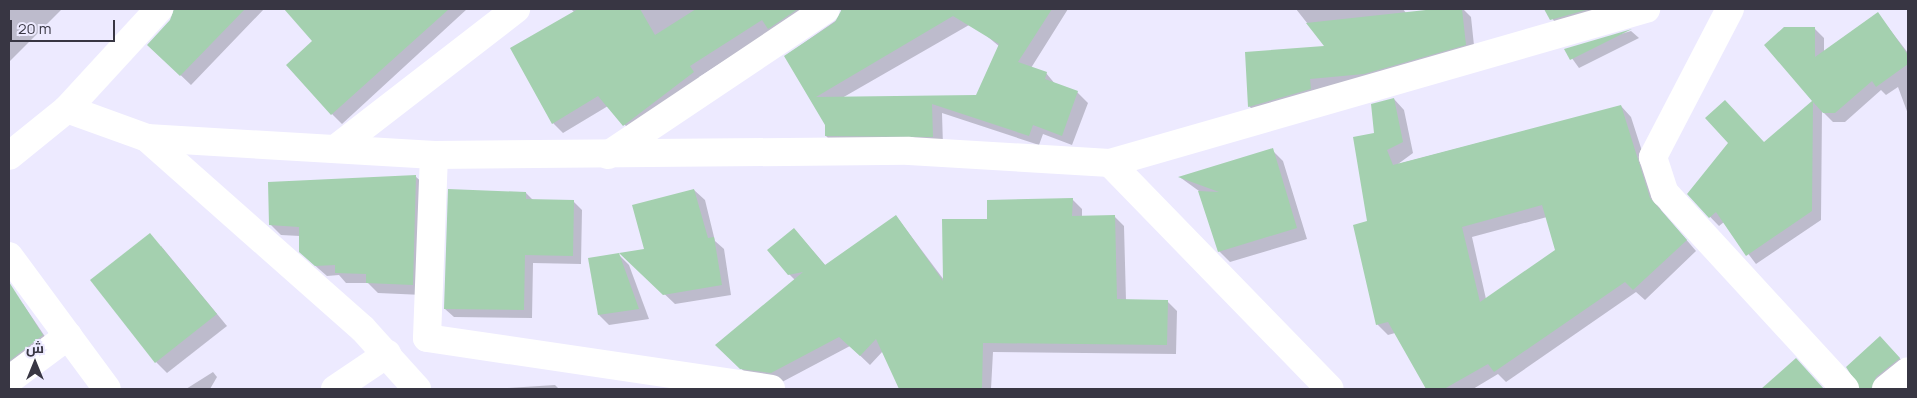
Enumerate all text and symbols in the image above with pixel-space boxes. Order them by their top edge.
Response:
scale bar [12,10,118,42]
text: 20 m [18,18,51,39]
north arrow [10,338,60,388]
text: ش [26,338,44,357]

